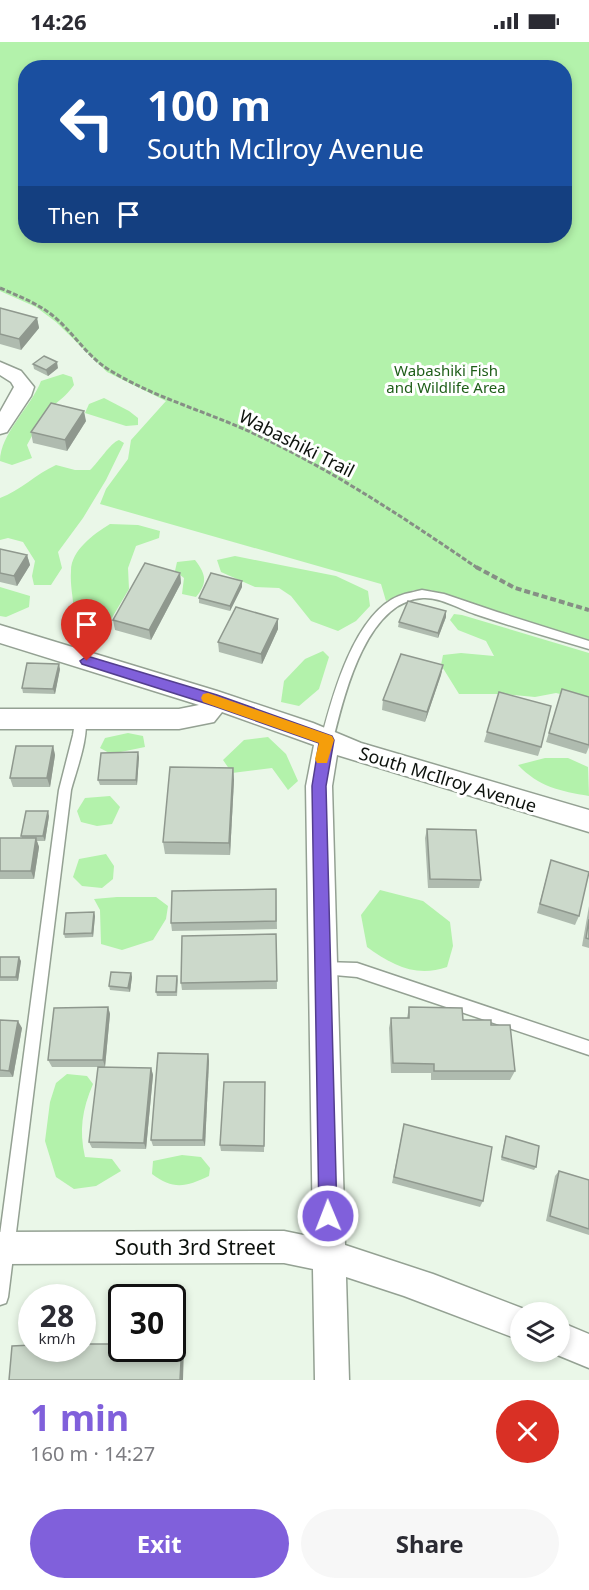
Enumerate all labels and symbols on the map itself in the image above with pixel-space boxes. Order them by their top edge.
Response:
park label: Wabashiki Fish and Wildlife Area [386,360,506,397]
street label: Wabashiki Trail [235,404,359,482]
pin [61,599,112,661]
street label: South McIlroy Avenue [356,741,540,817]
position arrow [296,1184,360,1248]
street label: South 3rd Street [115,1233,276,1261]
speed limit sign: 30 [108,1284,186,1362]

